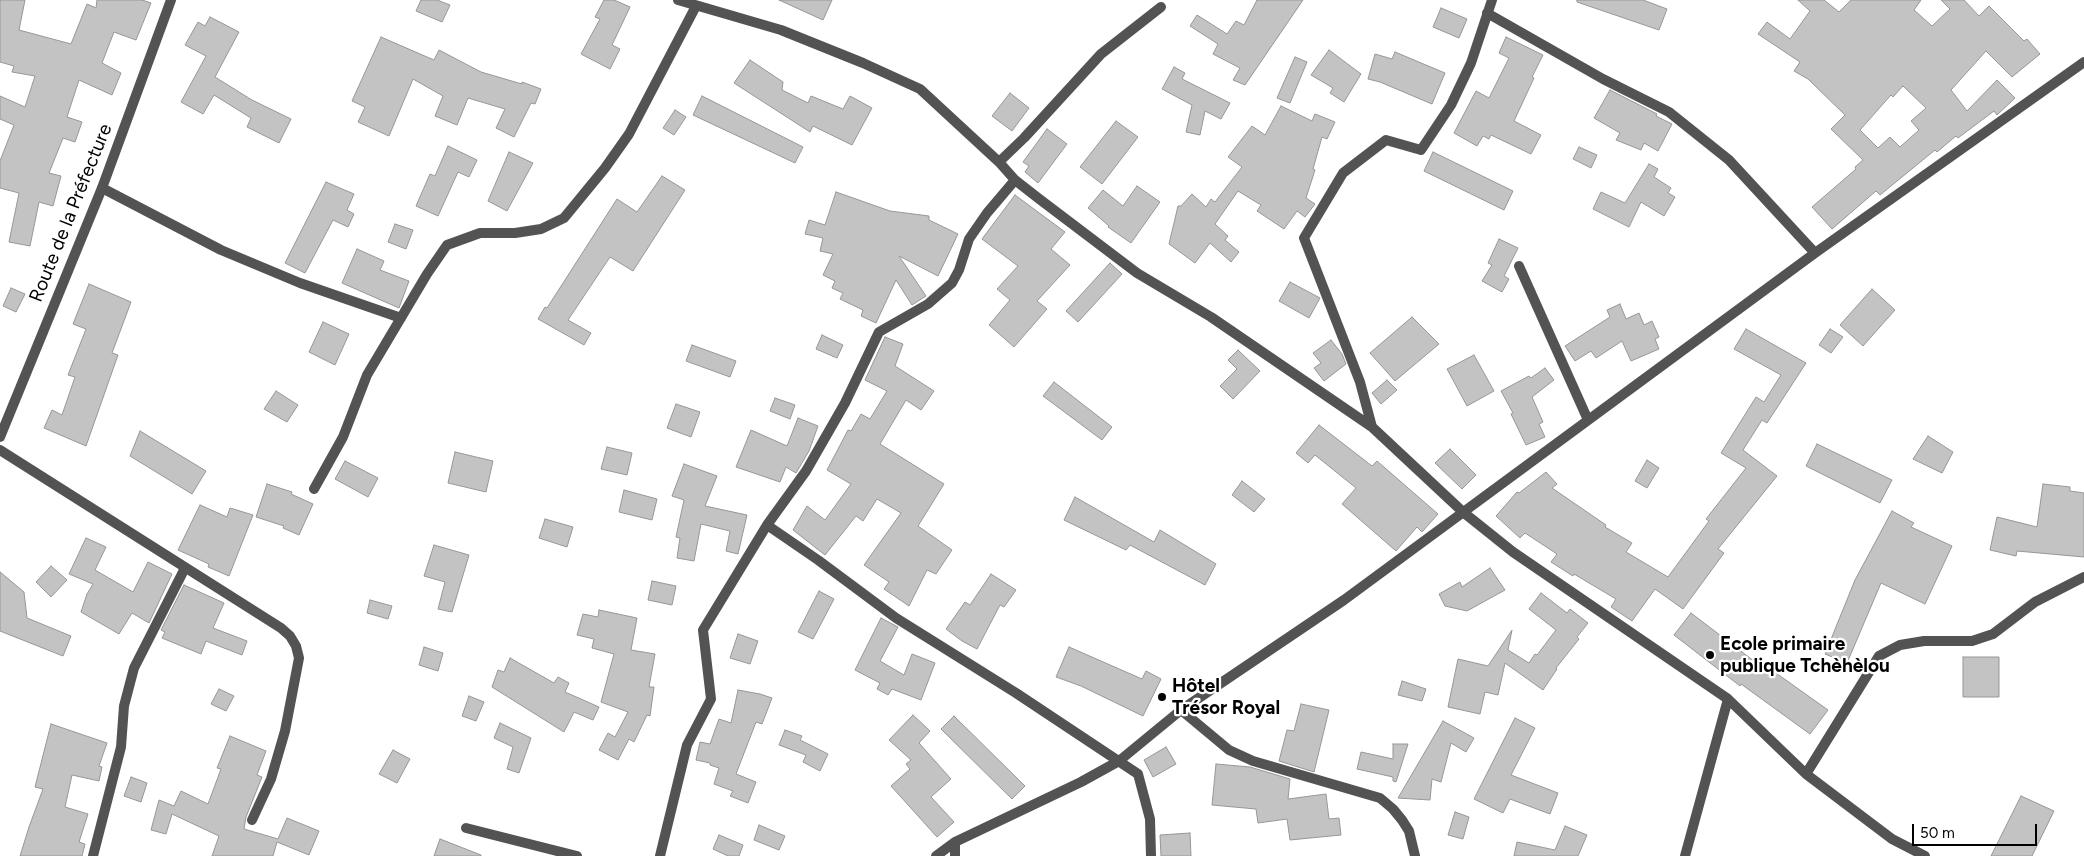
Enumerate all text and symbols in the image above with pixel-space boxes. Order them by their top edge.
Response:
street label: Route de la Préfecture [25,120,117,306]
place label: Ecole primaire publique Tchèhèlou [1720,633,1890,677]
marker: Ecole primaire publique Tchèhèlou [1704,649,1716,661]
place label: Hôtel Trésor Royal [1172,675,1280,719]
marker: Hôtel Trésor Royal [1156,691,1168,703]
scale bar [1914,814,2039,846]
text: 50 m [1920,824,1955,842]

